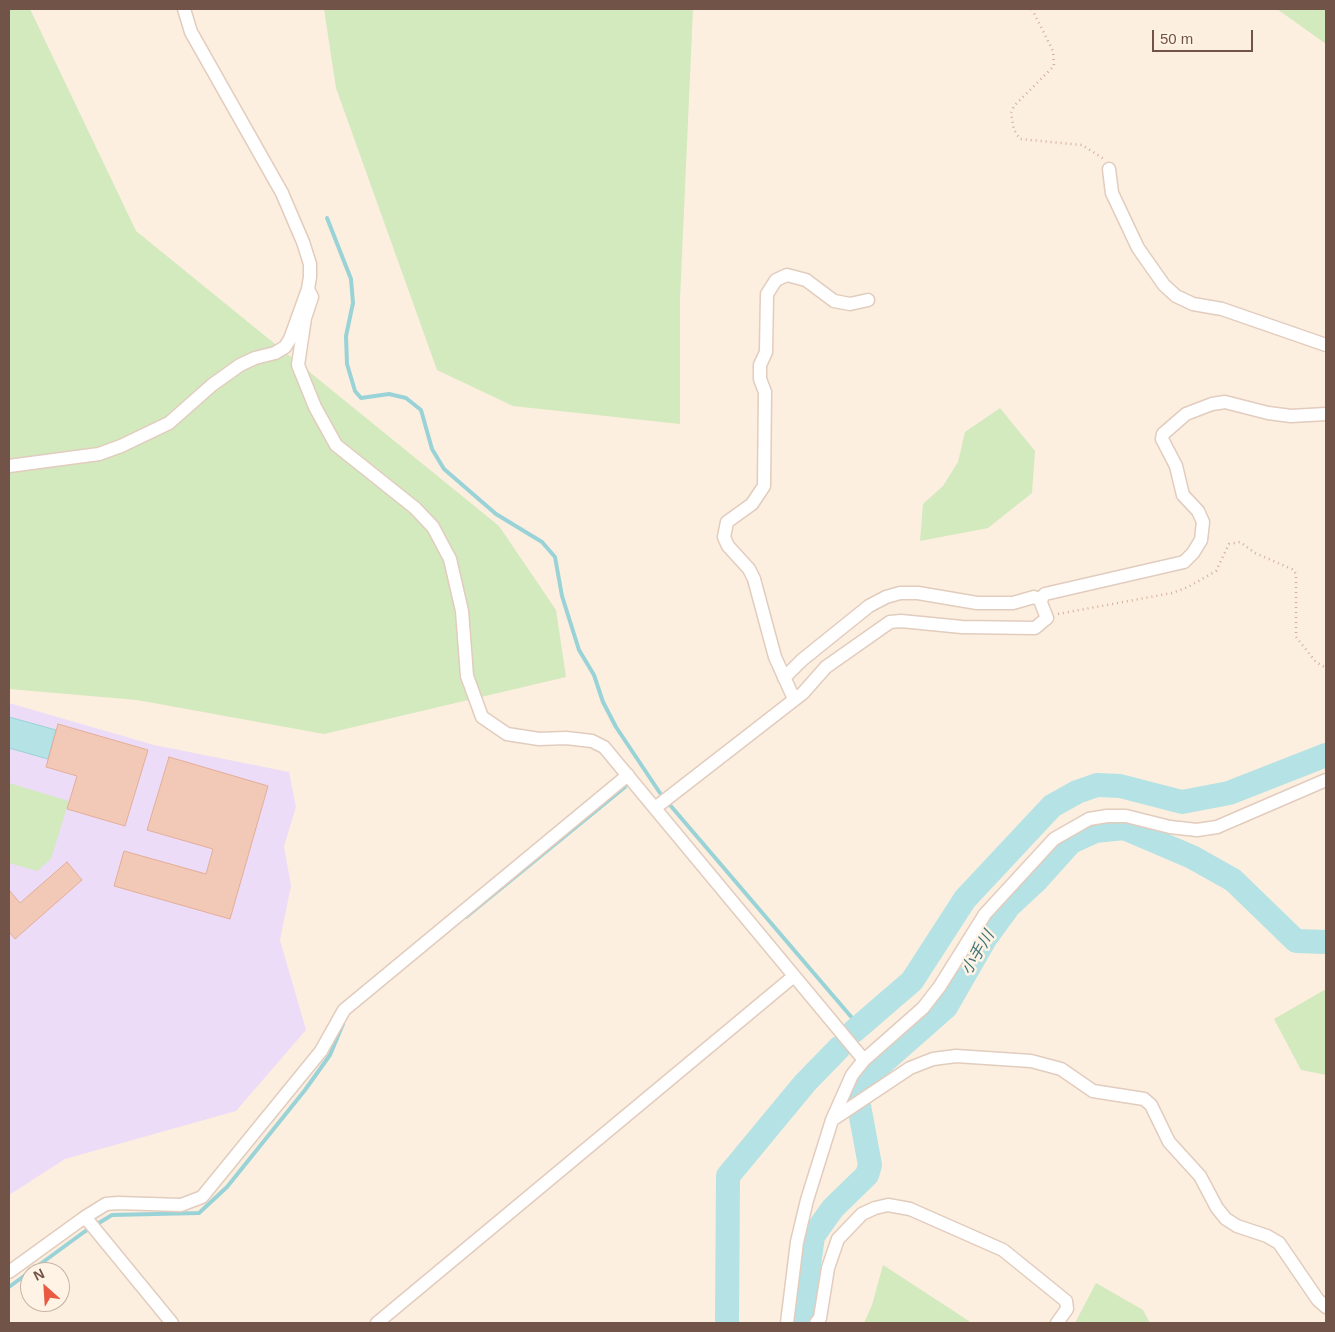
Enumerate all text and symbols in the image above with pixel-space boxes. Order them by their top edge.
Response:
scale bar [1155,20,1256,52]
text: 50 m [1160,30,1193,47]
water label: 小手川 [957,927,999,979]
north arrow [20,1262,70,1312]
text: N [31,1265,47,1284]

